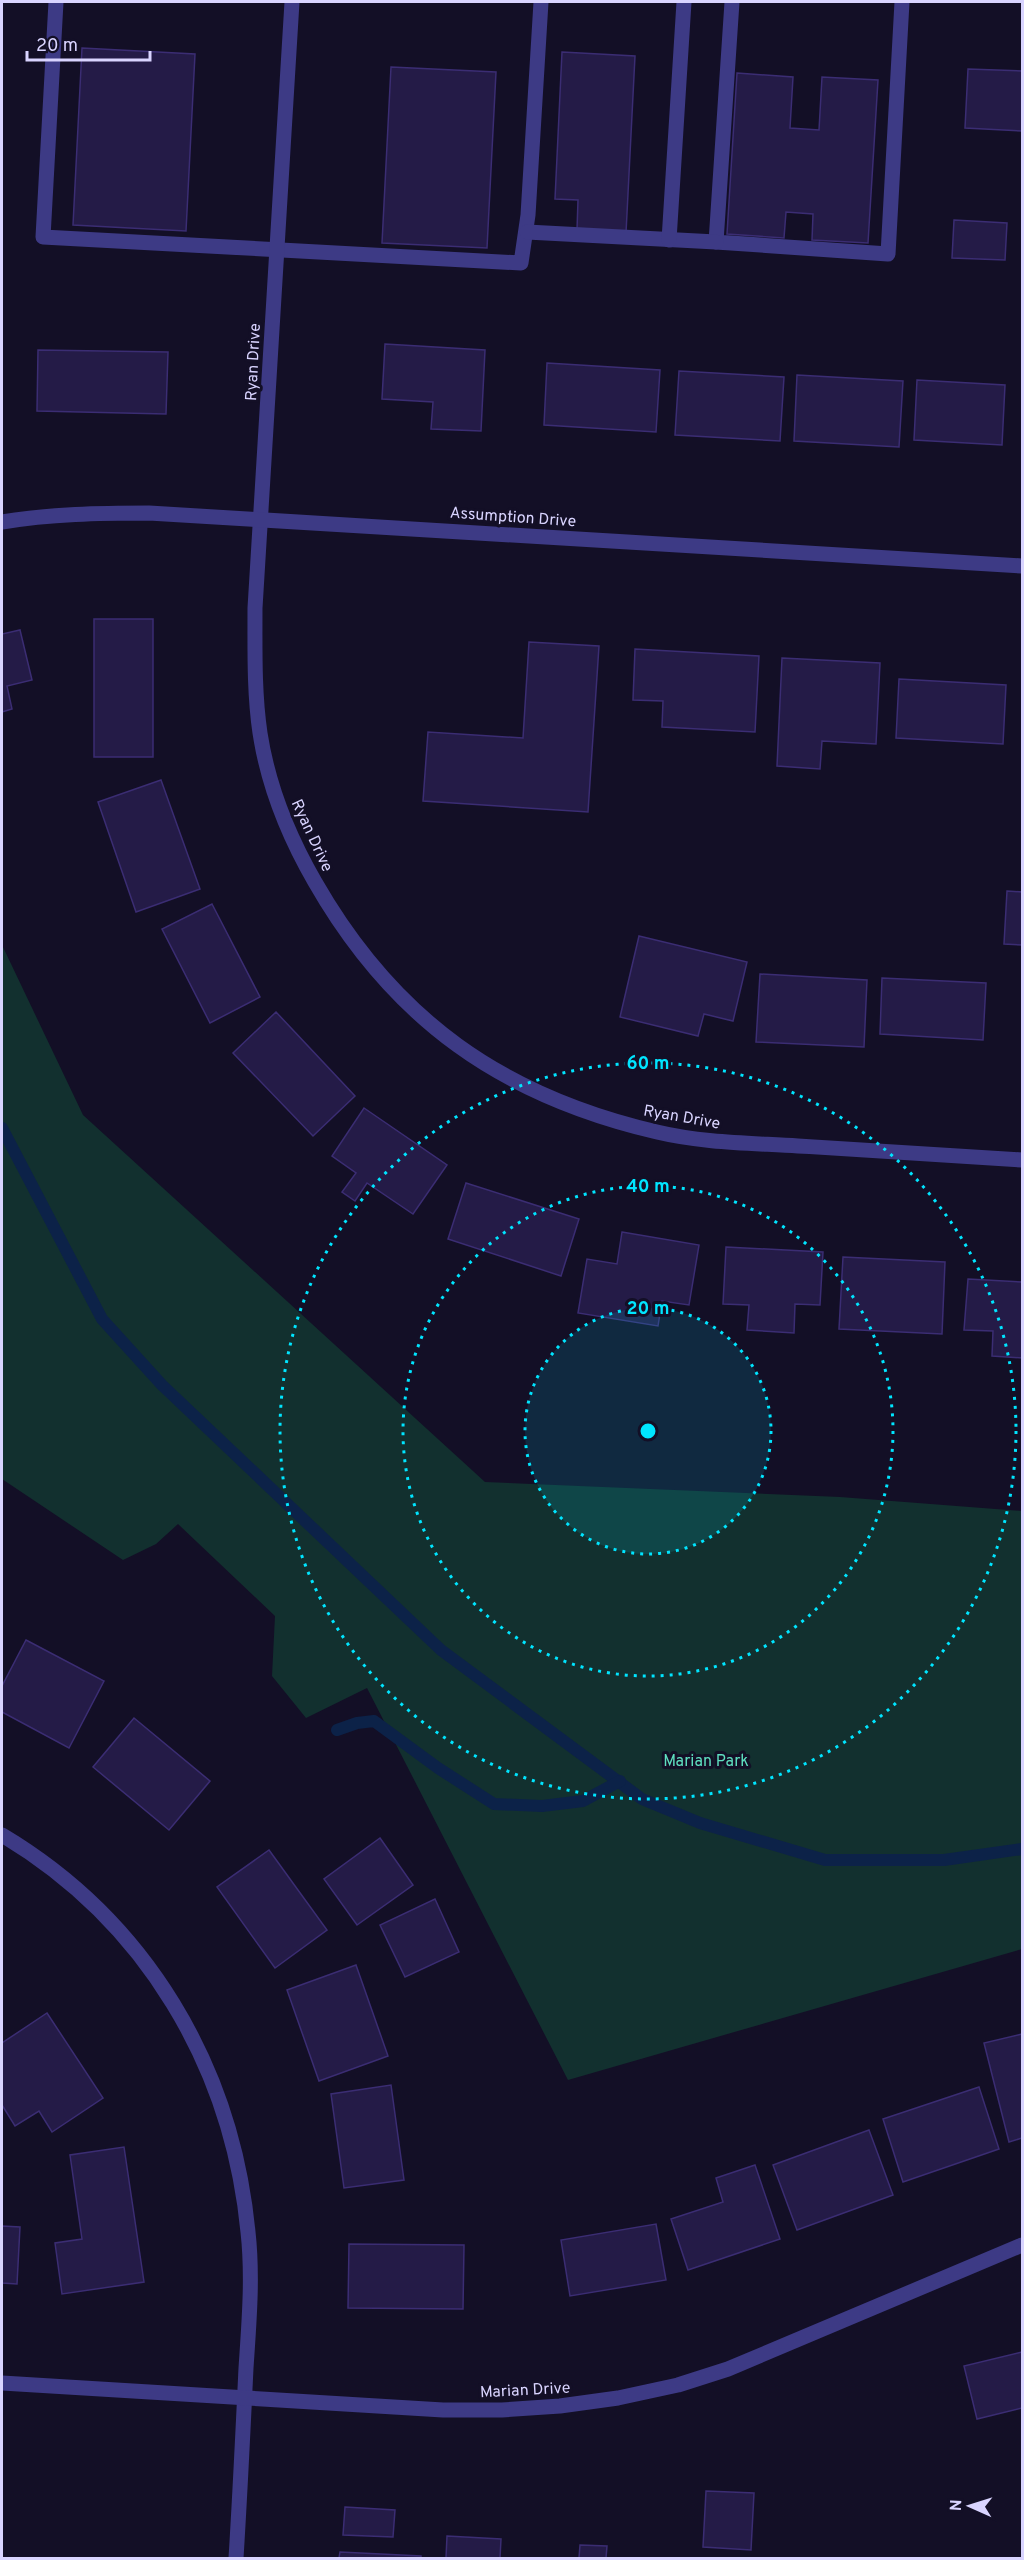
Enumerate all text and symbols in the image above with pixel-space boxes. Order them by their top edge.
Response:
scale bar [27,24,150,62]
text: 20 m [36,35,78,58]
street label: Ryan Drive [242,323,266,401]
street label: Assumption Drive [449,504,577,532]
street label: Ryan Drive [286,796,337,875]
text: 60 m [626,1053,670,1076]
street label: Ryan Drive [642,1101,722,1135]
text: 40 m [626,1176,670,1199]
text: 20 m [626,1298,670,1321]
centre of rings [638,1421,658,1441]
park label: Marian Park [663,1752,749,1772]
street label: Marian Drive [479,2379,571,2403]
north arrow [940,2476,1000,2536]
text: N [947,2499,967,2512]

